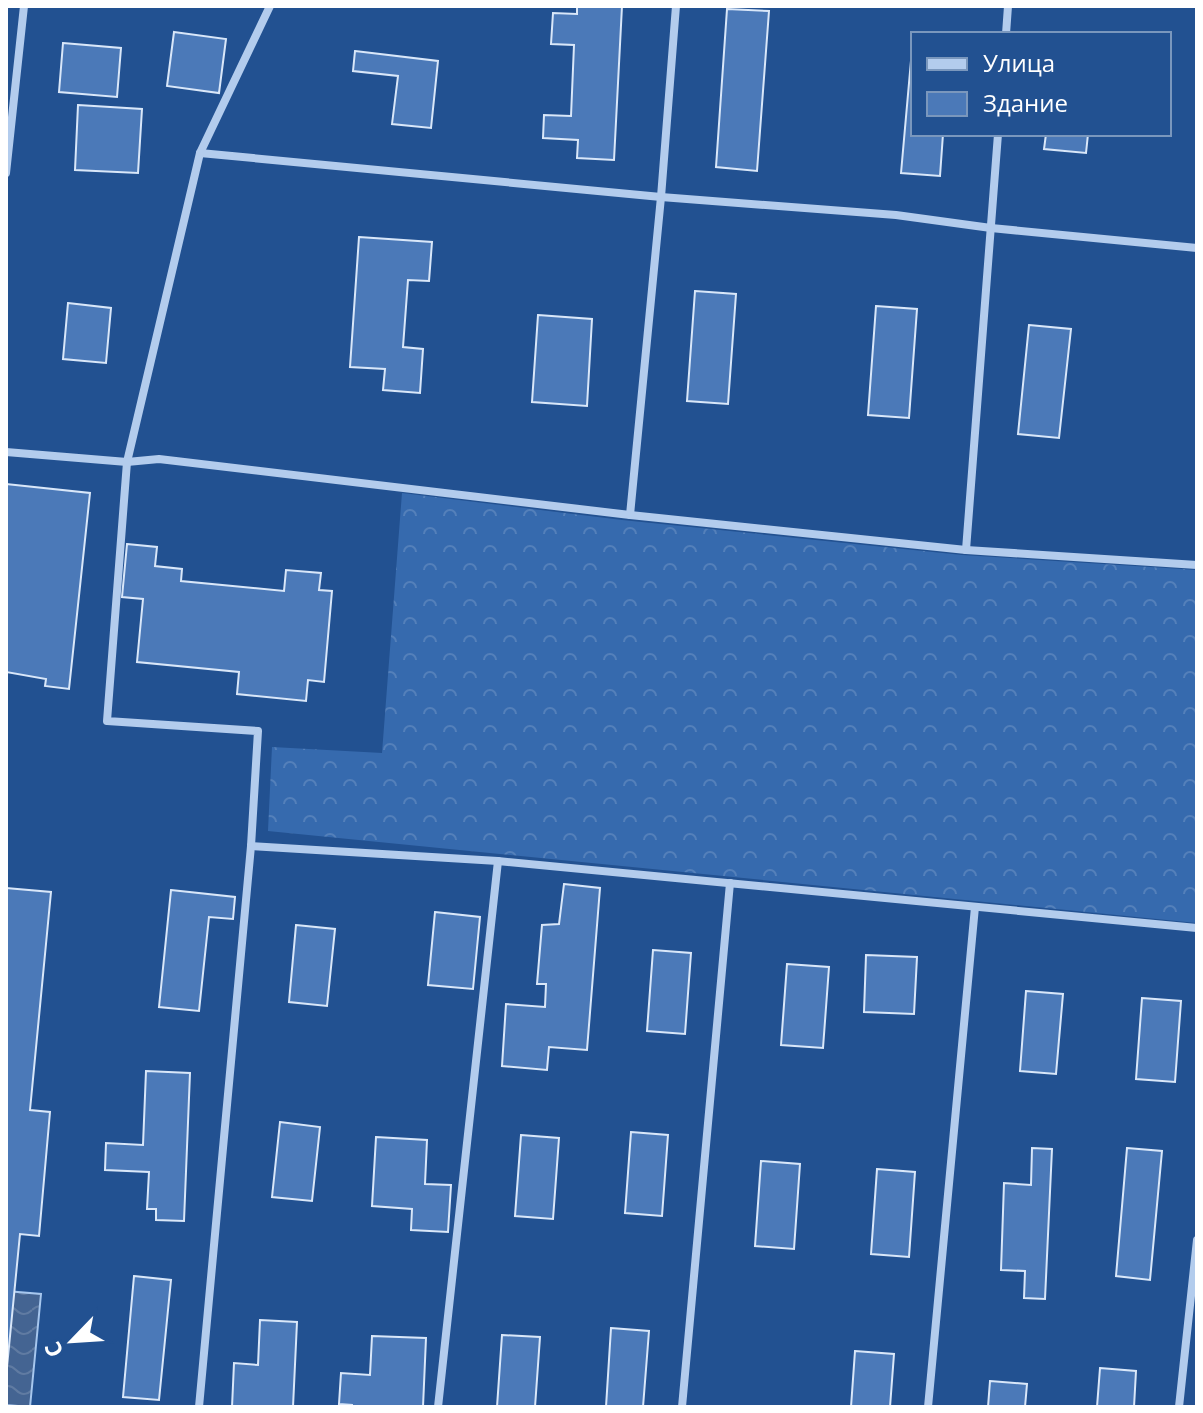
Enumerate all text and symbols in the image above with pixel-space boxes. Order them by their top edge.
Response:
legend [911,32,1171,136]
text: Улица [983,46,1055,79]
text: Здание [983,86,1068,119]
north arrow [32,1301,112,1381]
text: С [36,1337,70,1363]

